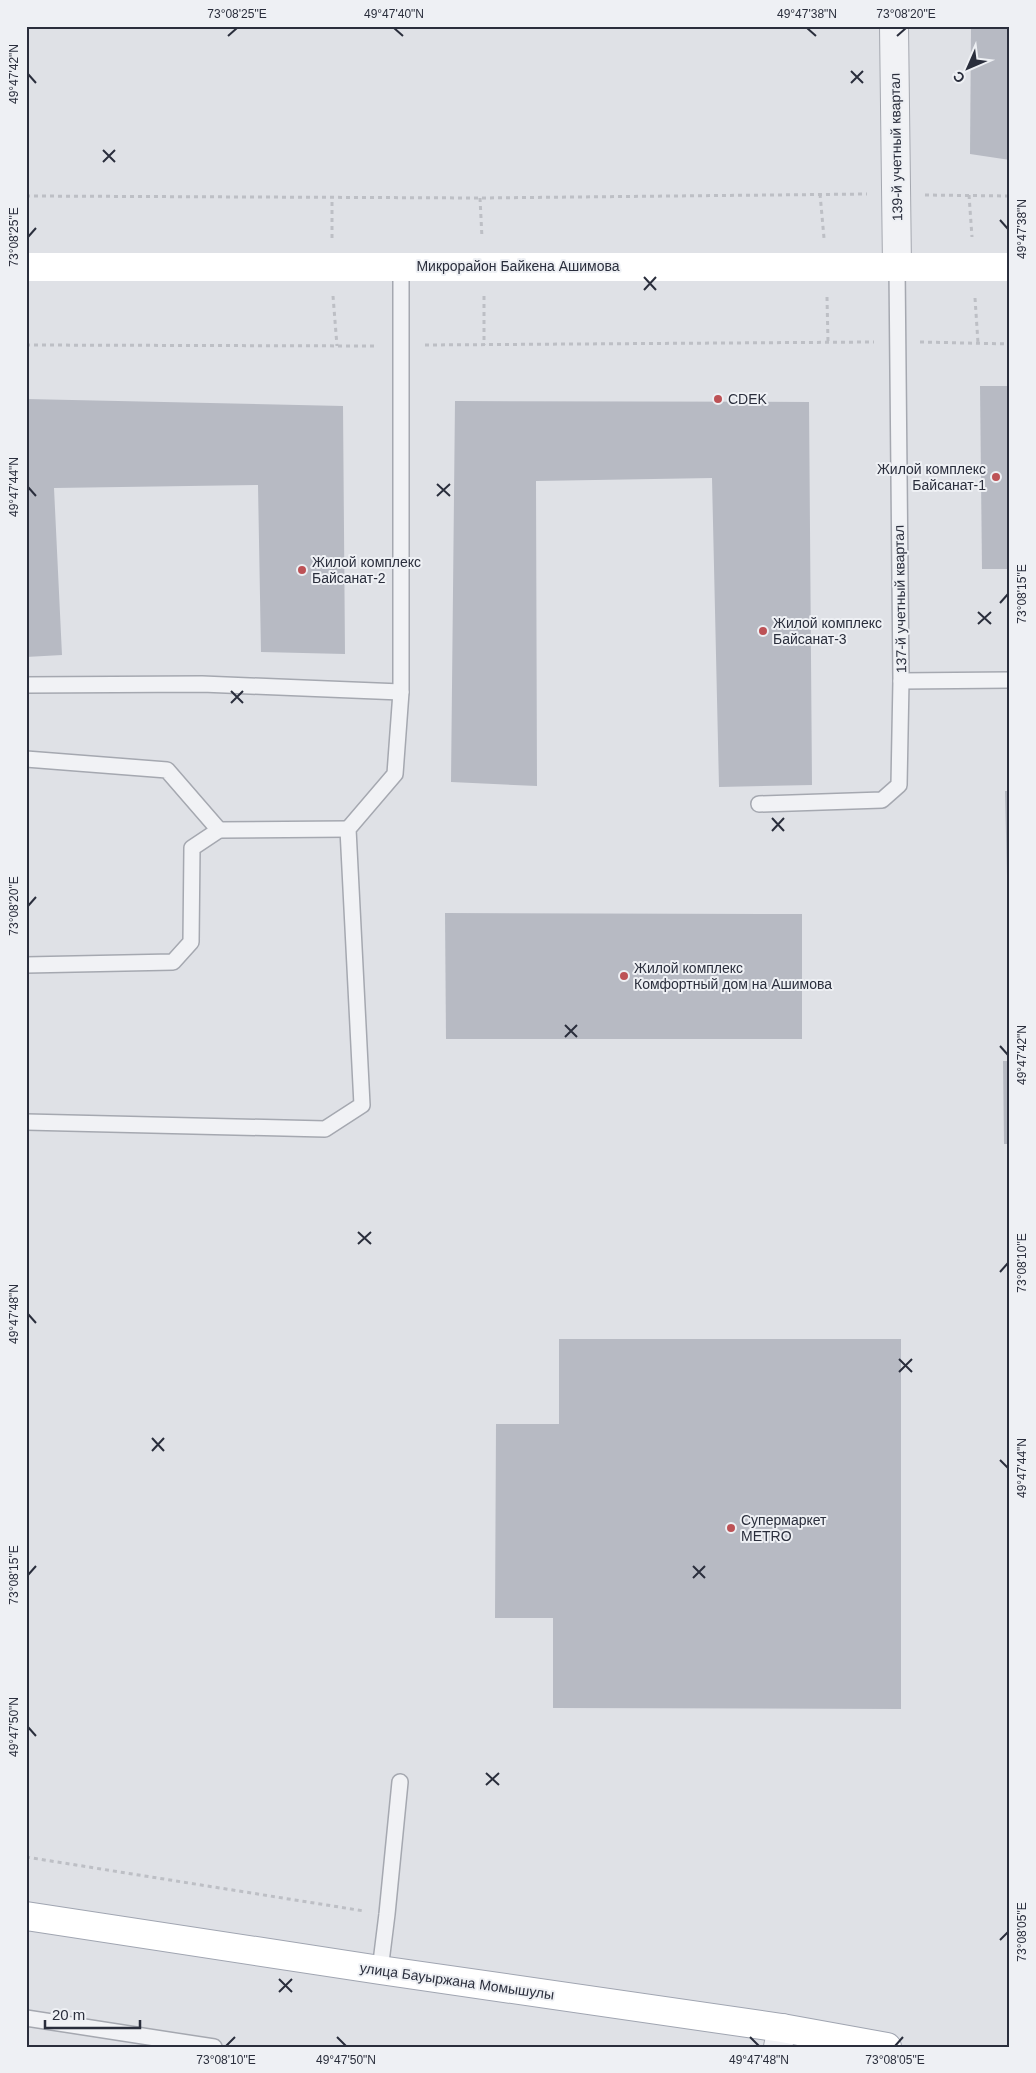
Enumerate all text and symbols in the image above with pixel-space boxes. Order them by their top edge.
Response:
text: 73°08'25"E [207,7,267,21]
text: 49°47'40"N [364,7,424,21]
text: 49°47'38"N [777,7,837,21]
text: 73°08'20"E [876,7,936,21]
north arrow [944,42,994,92]
text: 49°47'42"N [7,44,21,104]
text: С [950,68,968,86]
street label: 139-й учетный квартал [887,73,905,221]
text: 49°47'38"N [1015,199,1029,259]
text: 73°08'25"E [7,207,21,267]
street label: Микрорайон Байкена Ашимова [416,258,620,274]
place label: CDEK [728,391,768,407]
marker: CDEK [712,393,724,405]
text: 49°47'44"N [7,457,21,517]
place label: Жилой комплекс Байсанат-1 [877,461,986,493]
marker: Жилой комплекс Байсанат-1 [990,471,1002,483]
street label: 137-й учетный квартал [891,525,909,673]
place label: Жилой комплекс Байсанат-2 [312,554,421,586]
marker: Жилой комплекс Байсанат-2 [296,564,308,576]
text: 73°08'15"E [1015,564,1029,624]
place label: Жилой комплекс Байсанат-3 [773,615,882,647]
marker: Жилой комплекс Байсанат-3 [757,625,769,637]
text: 73°08'20"E [7,876,21,936]
place label: Жилой комплекс Комфортный дом на Ашимова [634,960,832,992]
marker: Жилой комплекс Комфортный дом на Ашимова [618,970,630,982]
text: 49°47'42"N [1015,1025,1029,1085]
text: 73°08'10"E [1015,1233,1029,1293]
text: 49°47'48"N [7,1284,21,1344]
text: 49°47'44"N [1015,1438,1029,1498]
place label: Супермаркет METRO [741,1512,827,1544]
marker: Супермаркет METRO [725,1522,737,1534]
text: 73°08'15"E [7,1545,21,1605]
text: 49°47'50"N [7,1697,21,1757]
text: 73°08'05"E [1015,1902,1029,1962]
street label: улица Бауыржана Момышулы [359,1959,555,2003]
scale bar [45,1998,140,2030]
text: 20 m [52,2006,85,2023]
text: 73°08'10"E [196,2053,256,2067]
text: 49°47'50"N [316,2053,376,2067]
text: 49°47'48"N [729,2053,789,2067]
text: 73°08'05"E [865,2053,925,2067]

